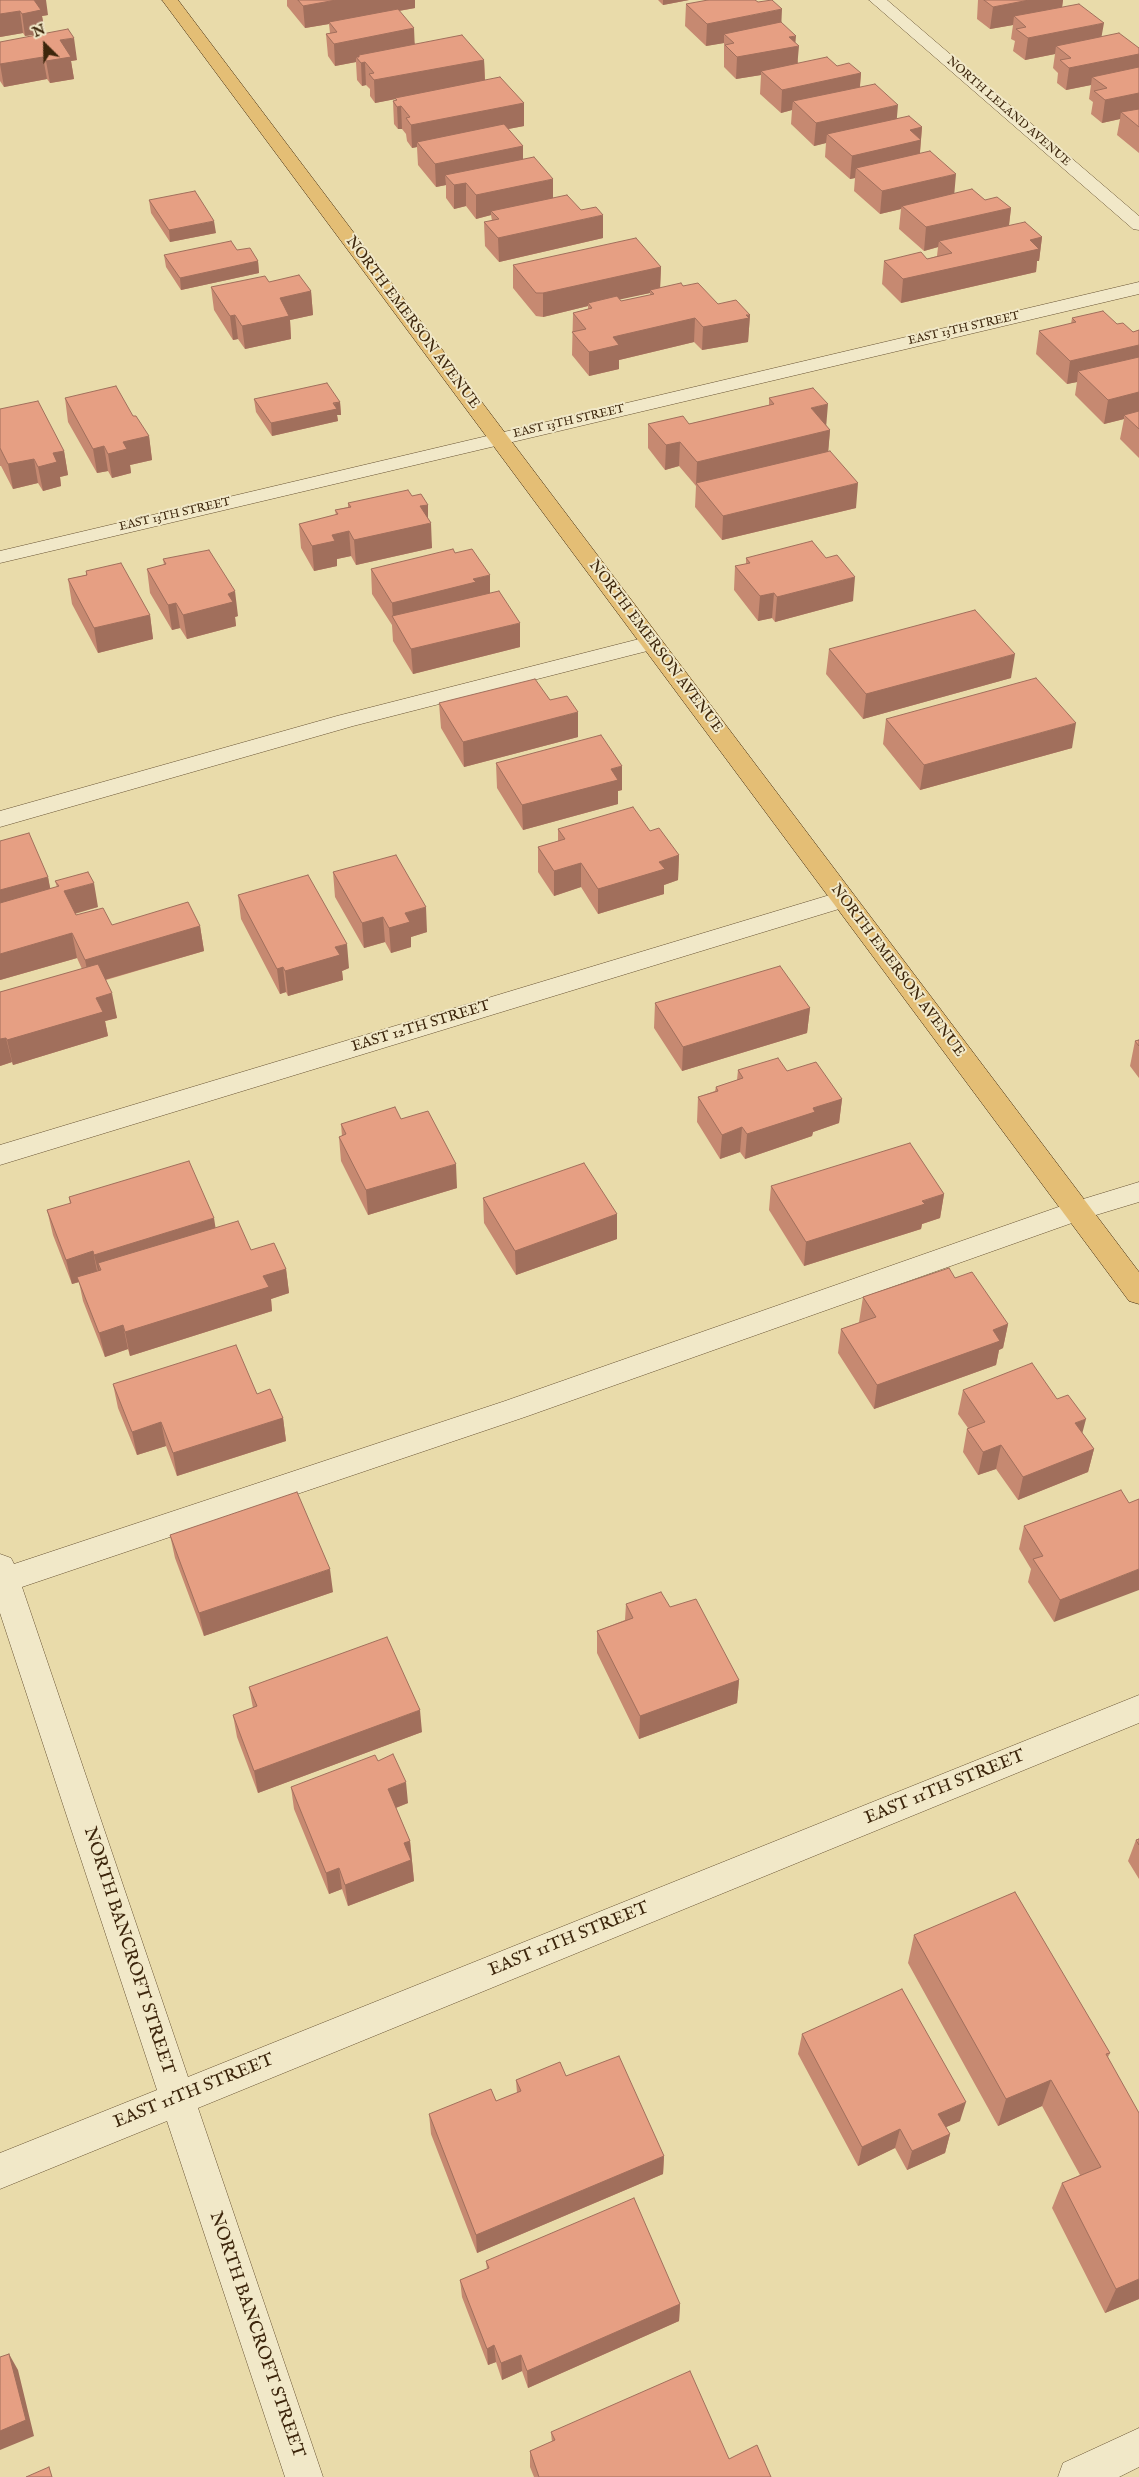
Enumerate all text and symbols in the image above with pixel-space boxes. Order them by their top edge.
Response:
north arrow [20,20,70,70]
text: N [30,21,48,42]
street label: NORTH LELAND AVENUE [943,54,1073,170]
street label: NORTH EMERSON AVENUE [341,233,483,413]
street label: EAST 13TH STREET [907,309,1021,349]
street label: EAST 13TH STREET [512,402,626,442]
street label: EAST 13TH STREET [118,495,232,535]
street label: NORTH EMERSON AVENUE [584,557,726,737]
street label: NORTH EMERSON AVENUE [826,881,968,1061]
street label: EAST 12TH STREET [350,997,492,1057]
street label: EAST 11TH STREET [862,1746,1028,1830]
street label: NORTH BANCROFT STREET [78,1825,178,2077]
street label: EAST 11TH STREET [486,1898,652,1982]
street label: EAST 11TH STREET [111,2050,277,2134]
street label: NORTH BANCROFT STREET [204,2209,308,2461]

